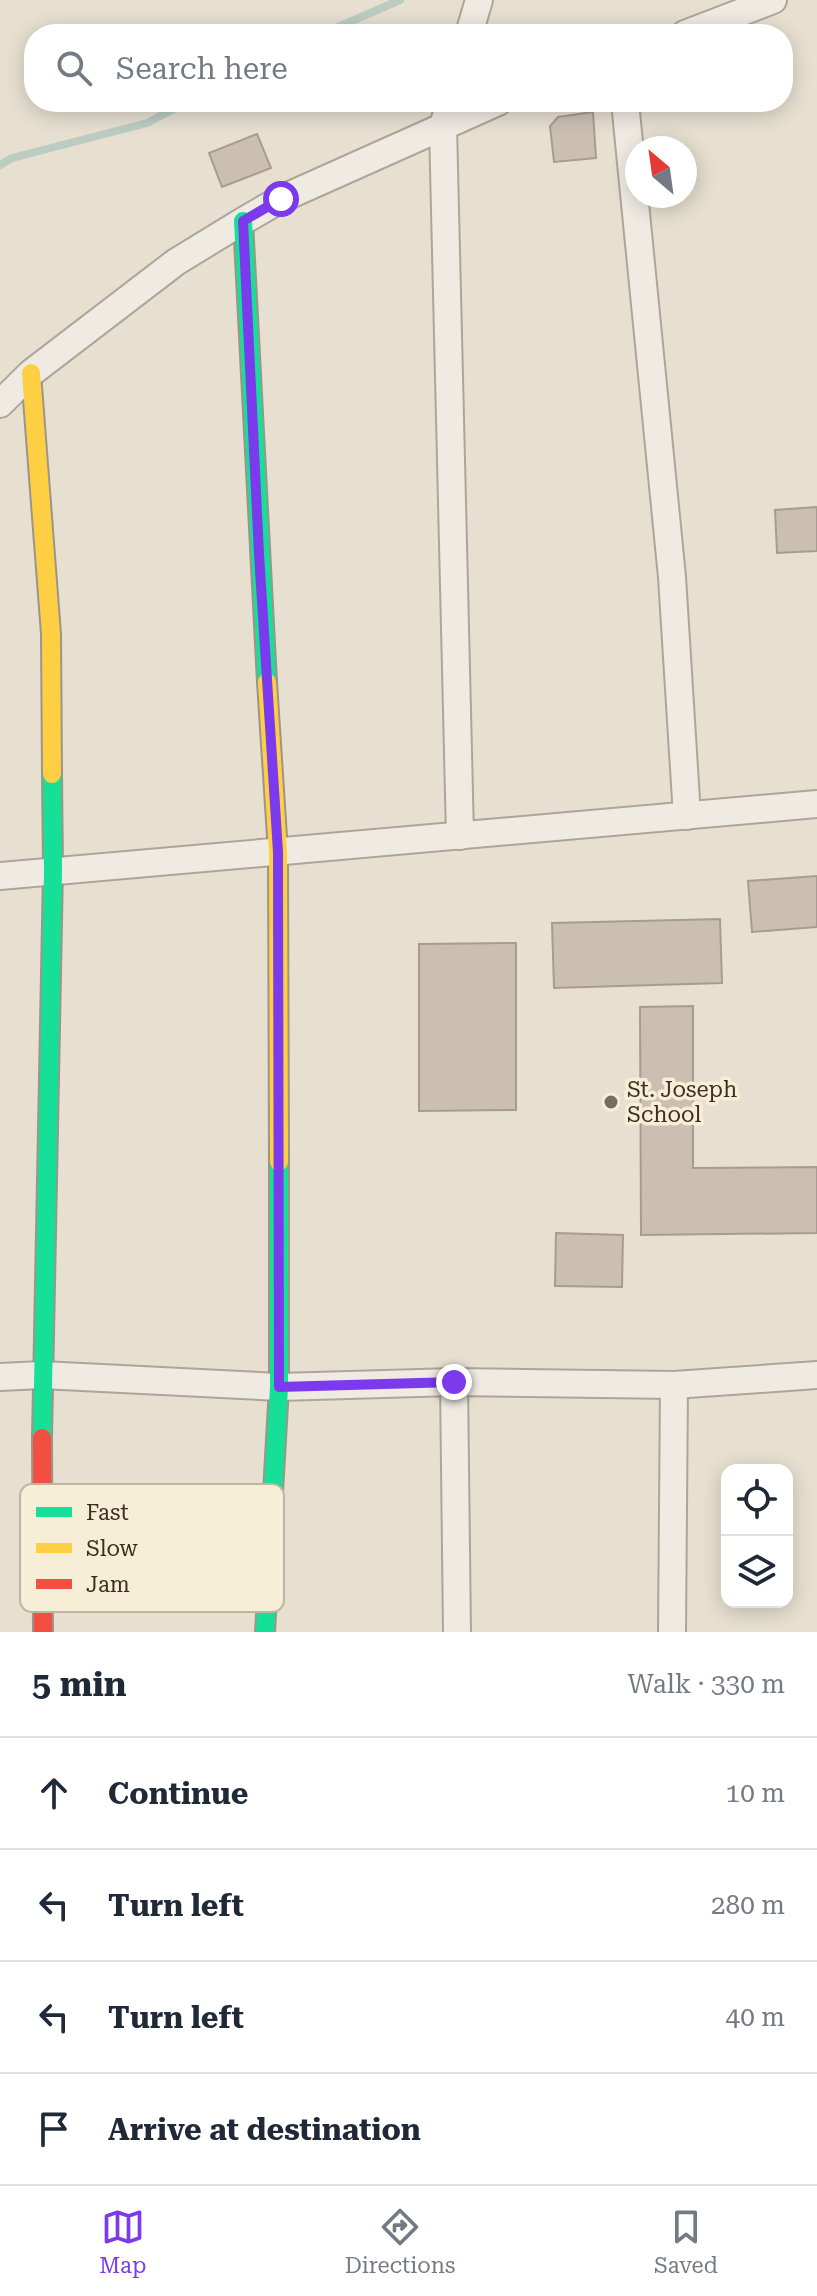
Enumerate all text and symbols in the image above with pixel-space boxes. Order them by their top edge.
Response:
search box [24,24,793,112]
icon: search [52,46,96,90]
text: Search here [116,51,288,86]
north arrow [625,136,697,208]
route start [263,181,299,217]
place label: St. Joseph School [627,1077,737,1127]
marker: St. Joseph School [602,1093,620,1111]
route end [436,1364,472,1400]
map controls [721,1464,793,1608]
button: locate [721,1464,793,1536]
legend [20,1484,284,1612]
text: Fast [86,1500,129,1525]
text: Slow [86,1536,139,1561]
button: layers [721,1536,793,1608]
text: Jam [86,1572,130,1597]
text: 5 min [32,1664,127,1704]
text: Walk · 330 m [627,1669,785,1699]
icon: ahead [32,1771,76,1815]
text: Continue [108,1776,248,1811]
text: 10 m [726,1778,785,1808]
icon: left [32,1883,76,1927]
text: Turn left [108,1888,244,1923]
text: 280 m [711,1890,785,1920]
icon: left [32,1995,76,2039]
text: Turn left [108,2000,244,2035]
text: 40 m [726,2002,785,2032]
icon: arrive [32,2107,76,2151]
text: Arrive at destination [108,2112,421,2147]
tab: Map [99,2205,146,2278]
tab: Directions [345,2205,455,2278]
tab: Saved [654,2205,718,2278]

